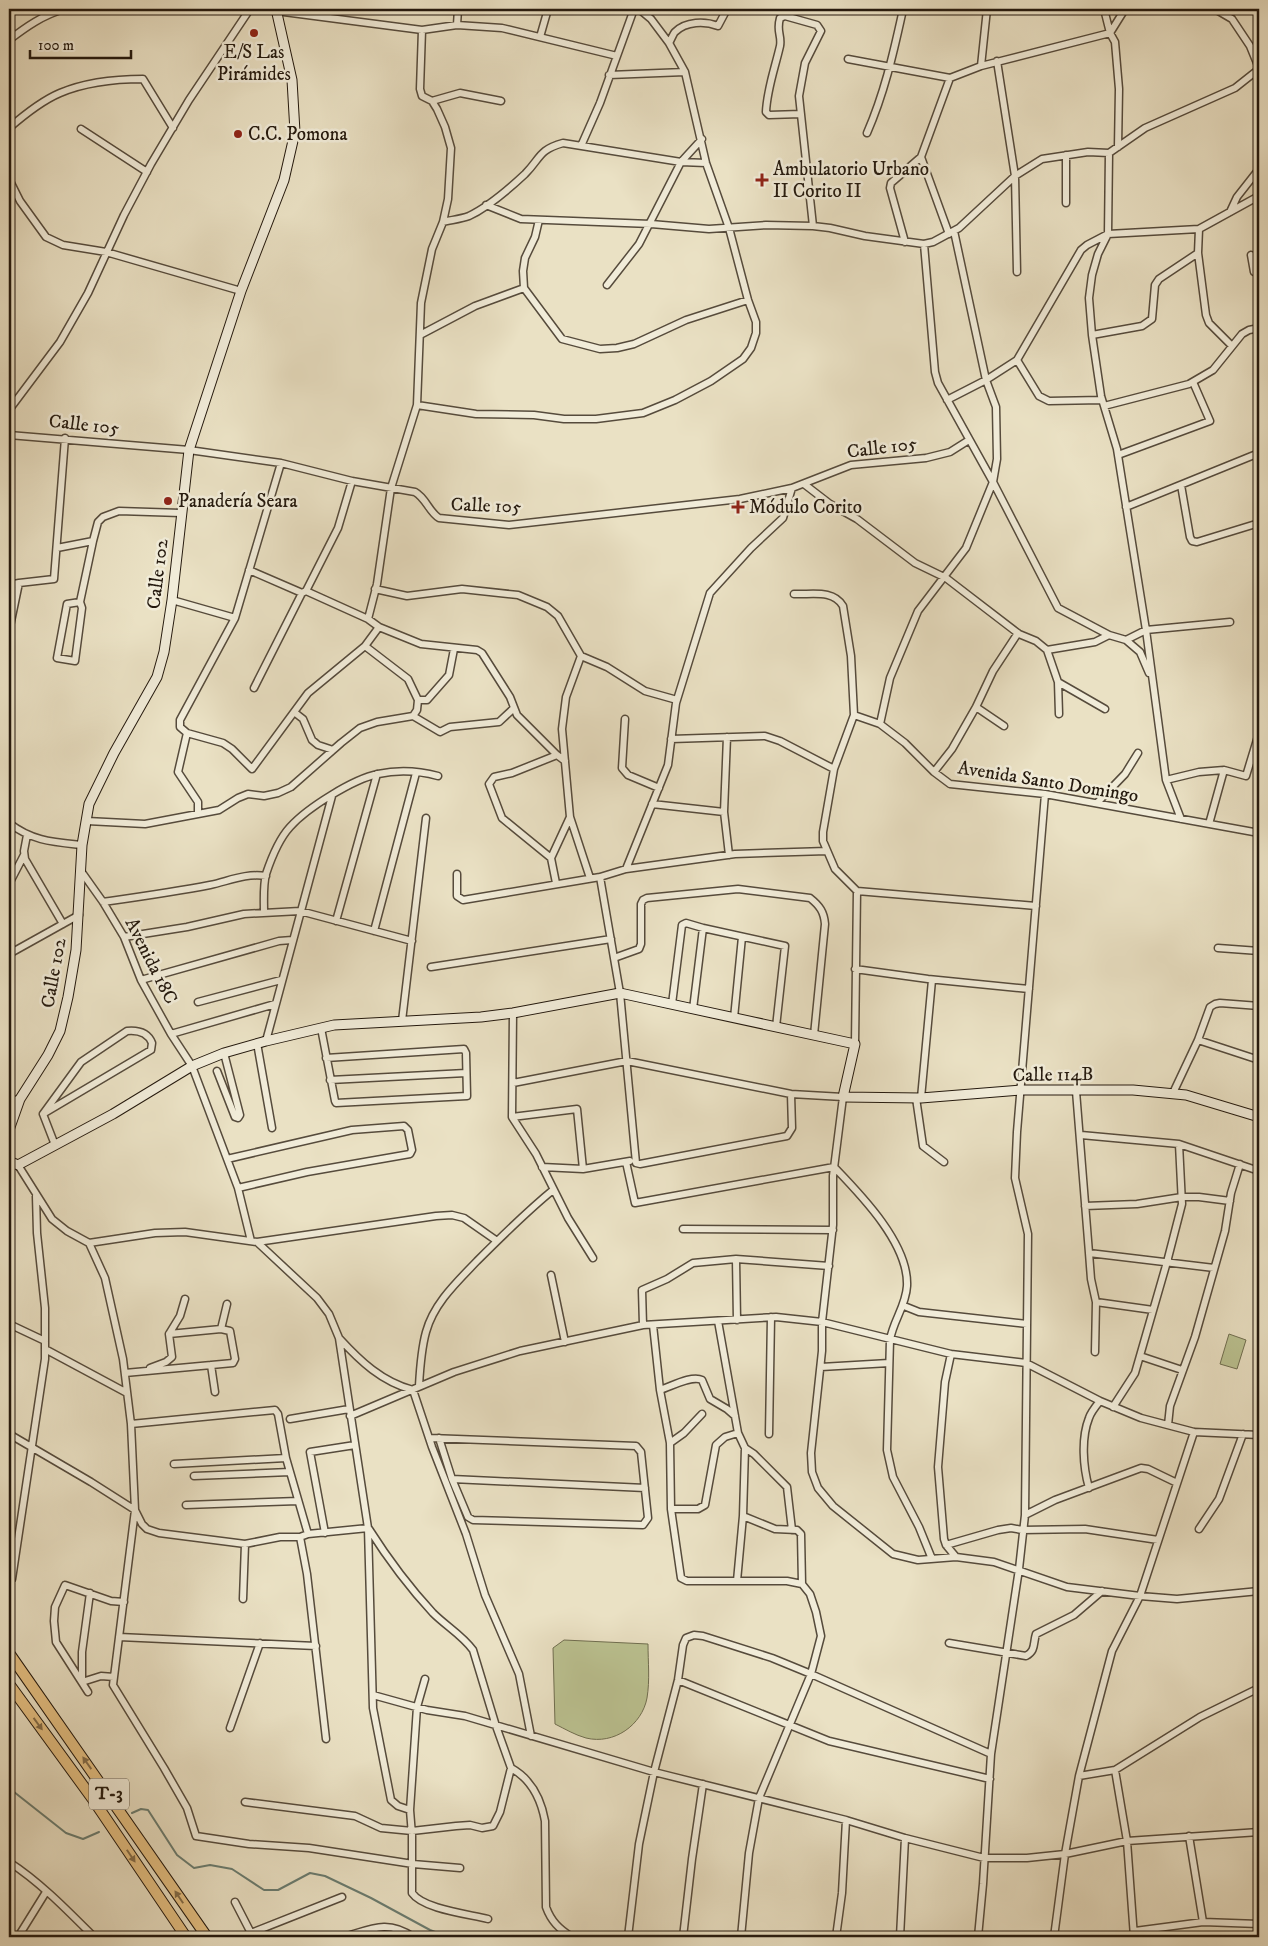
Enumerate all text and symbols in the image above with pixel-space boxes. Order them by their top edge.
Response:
marker: E/S Las Pirámides [248,27,260,39]
scale bar [30,28,131,60]
text: 100 m [38,36,74,55]
place label: E/S Las Pirámides [217,41,291,86]
place label: C.C. Pomona [248,123,348,146]
marker: C.C. Pomona [232,128,244,140]
place label: Ambulatorio Urbano II Corito II [773,158,929,203]
marker: Ambulatorio Urbano II Corito II [755,173,769,187]
street label: Calle 105 [48,410,121,440]
street label: Calle 105 [846,432,919,464]
place label: Panadería Seara [178,490,298,513]
street label: Calle 105 [450,493,522,519]
marker: Panadería Seara [162,495,174,507]
place label: Módulo Corito [749,496,862,519]
marker: Módulo Corito [731,500,745,514]
street label: Calle 102 [142,537,174,610]
street label: Avenida Santo Domingo [956,756,1140,808]
street label: Avenida 18C [120,914,182,1008]
street label: Calle 102 [37,936,72,1010]
street label: Calle 114B [1012,1063,1094,1087]
one-way arrow [32,1717,43,1730]
one-way arrow [82,1756,92,1770]
road number: T-3 [89,1778,129,1810]
one-way arrow [127,1850,136,1863]
one-way arrow [174,1890,184,1904]

